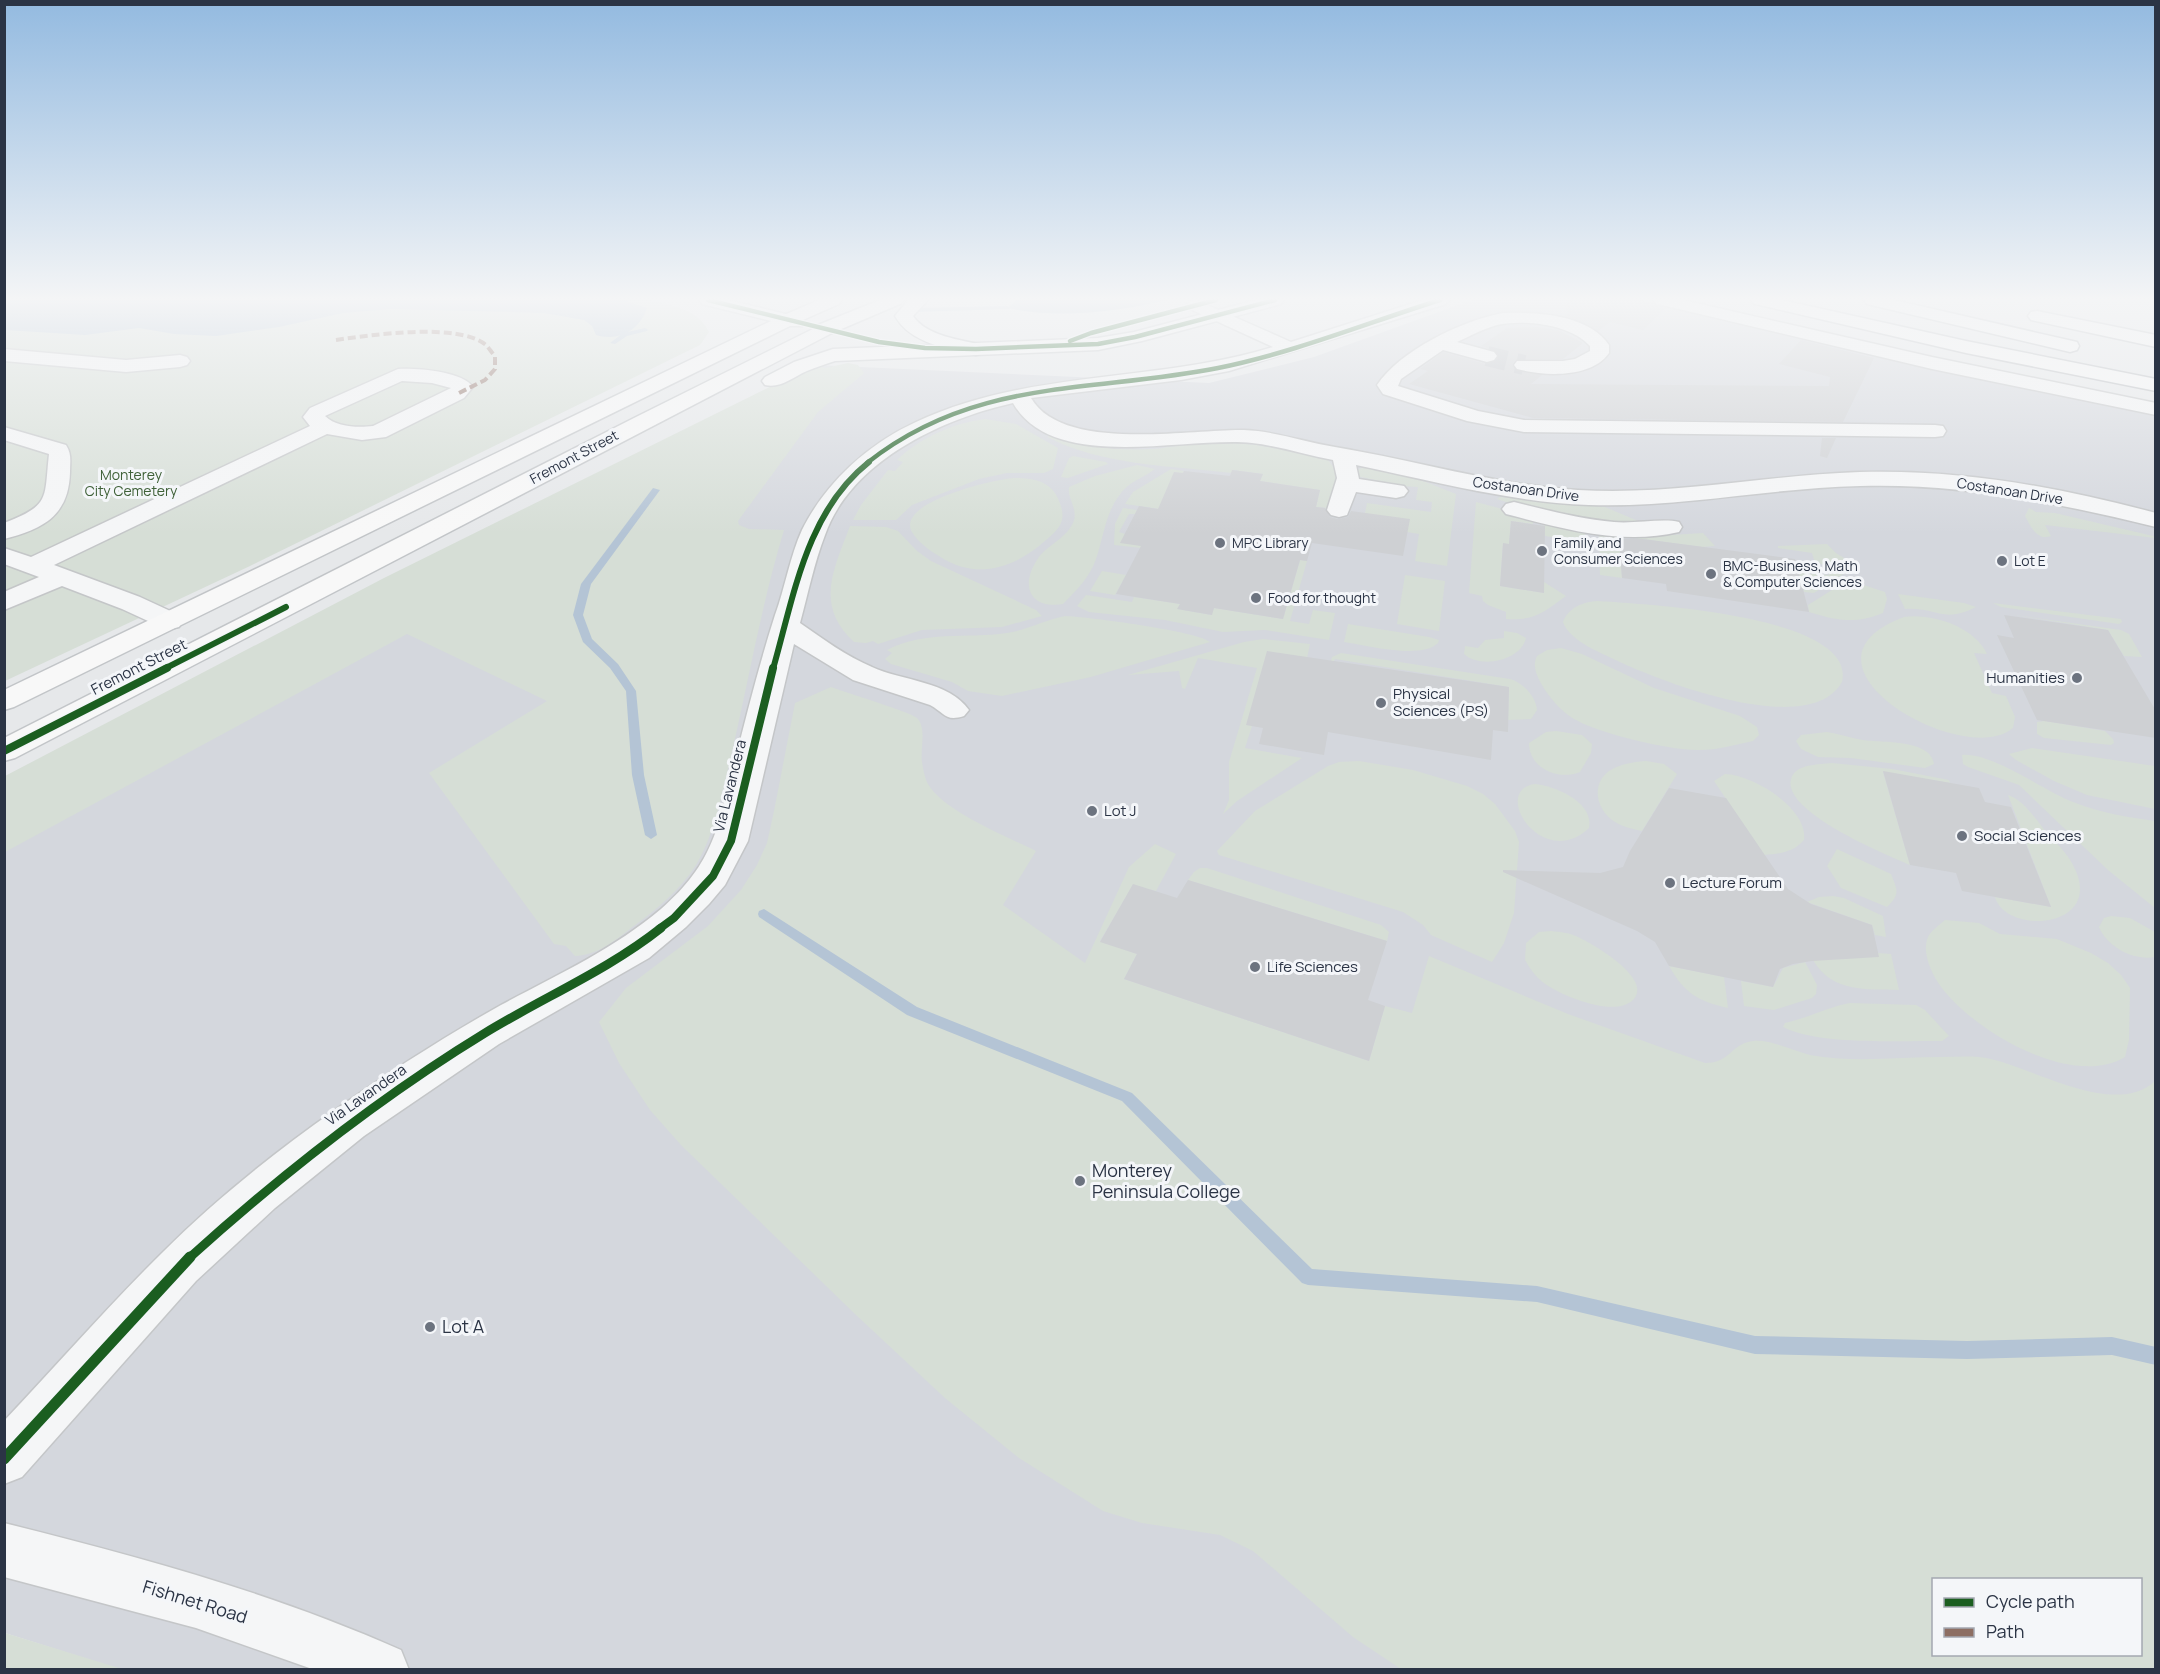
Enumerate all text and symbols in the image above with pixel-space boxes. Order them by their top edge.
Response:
street label: Fremont Street [526,425,622,488]
park label: Monterey City Cemetery [85,465,178,500]
street label: Costanoan Drive [1472,472,1580,505]
street label: Costanoan Drive [1956,473,2064,508]
place label: MPC Library [1232,533,1309,552]
place label: Family and Consumer Sciences [1554,533,1683,568]
marker: MPC Library [1213,536,1227,550]
marker: Family and Consumer Sciences [1535,544,1549,558]
place label: Lot E [2014,551,2046,570]
marker: Lot E [1995,554,2009,568]
place label: BMC-Business, Math & Computer Sciences [1723,556,1862,591]
marker: BMC-Business, Math & Computer Sciences [1704,567,1718,581]
place label: Food for thought [1268,588,1376,607]
marker: Food for thought [1249,591,1263,605]
street label: Fremont Street [87,633,190,700]
place label: Humanities [1986,667,2065,688]
marker: Humanities [2070,671,2084,685]
place label: Physical Sciences (PS) [1393,683,1489,721]
marker: Physical Sciences (PS) [1374,696,1388,710]
street label: Via Lavandera [708,737,751,834]
place label: Lot J [1104,800,1137,821]
marker: Lot J [1085,804,1099,818]
place label: Social Sciences [1974,825,2082,846]
marker: Social Sciences [1955,829,1969,843]
place label: Lecture Forum [1682,872,1782,893]
marker: Lecture Forum [1663,876,1677,890]
place label: Life Sciences [1267,956,1358,977]
marker: Life Sciences [1248,960,1262,974]
street label: Via Lavandera [321,1059,411,1130]
place label: Monterey Peninsula College [1092,1158,1240,1203]
marker: Monterey Peninsula College [1073,1174,1087,1188]
place label: Lot A [442,1314,485,1338]
marker: Lot A [423,1320,437,1334]
street label: Fishnet Road [140,1574,250,1628]
legend [1932,1578,2142,1656]
text: Cycle path [1986,1589,2075,1613]
text: Path [1986,1619,2024,1643]

